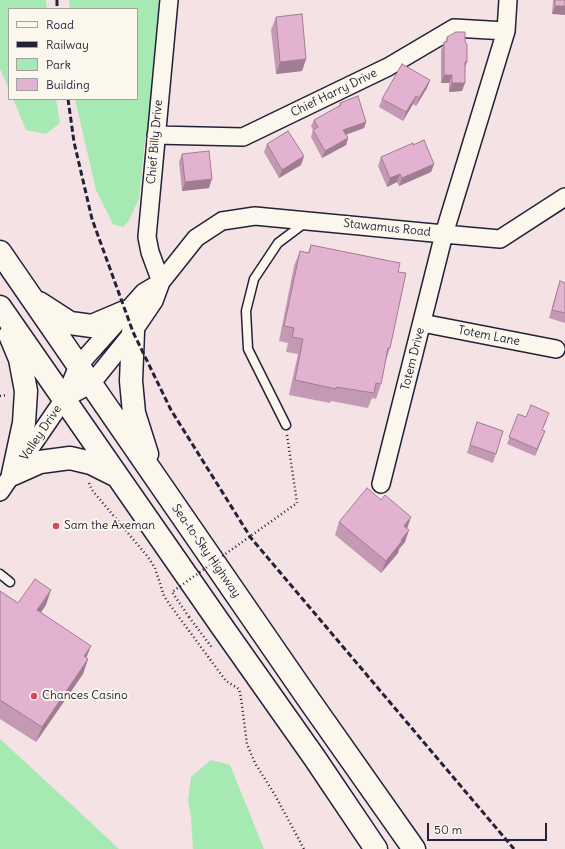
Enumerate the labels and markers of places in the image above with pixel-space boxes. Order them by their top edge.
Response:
place label: Sam the Axeman [64,519,155,533]
marker: Sam the Axeman [51,521,61,531]
place label: Chances Casino [42,689,128,703]
marker: Chances Casino [29,691,39,701]

